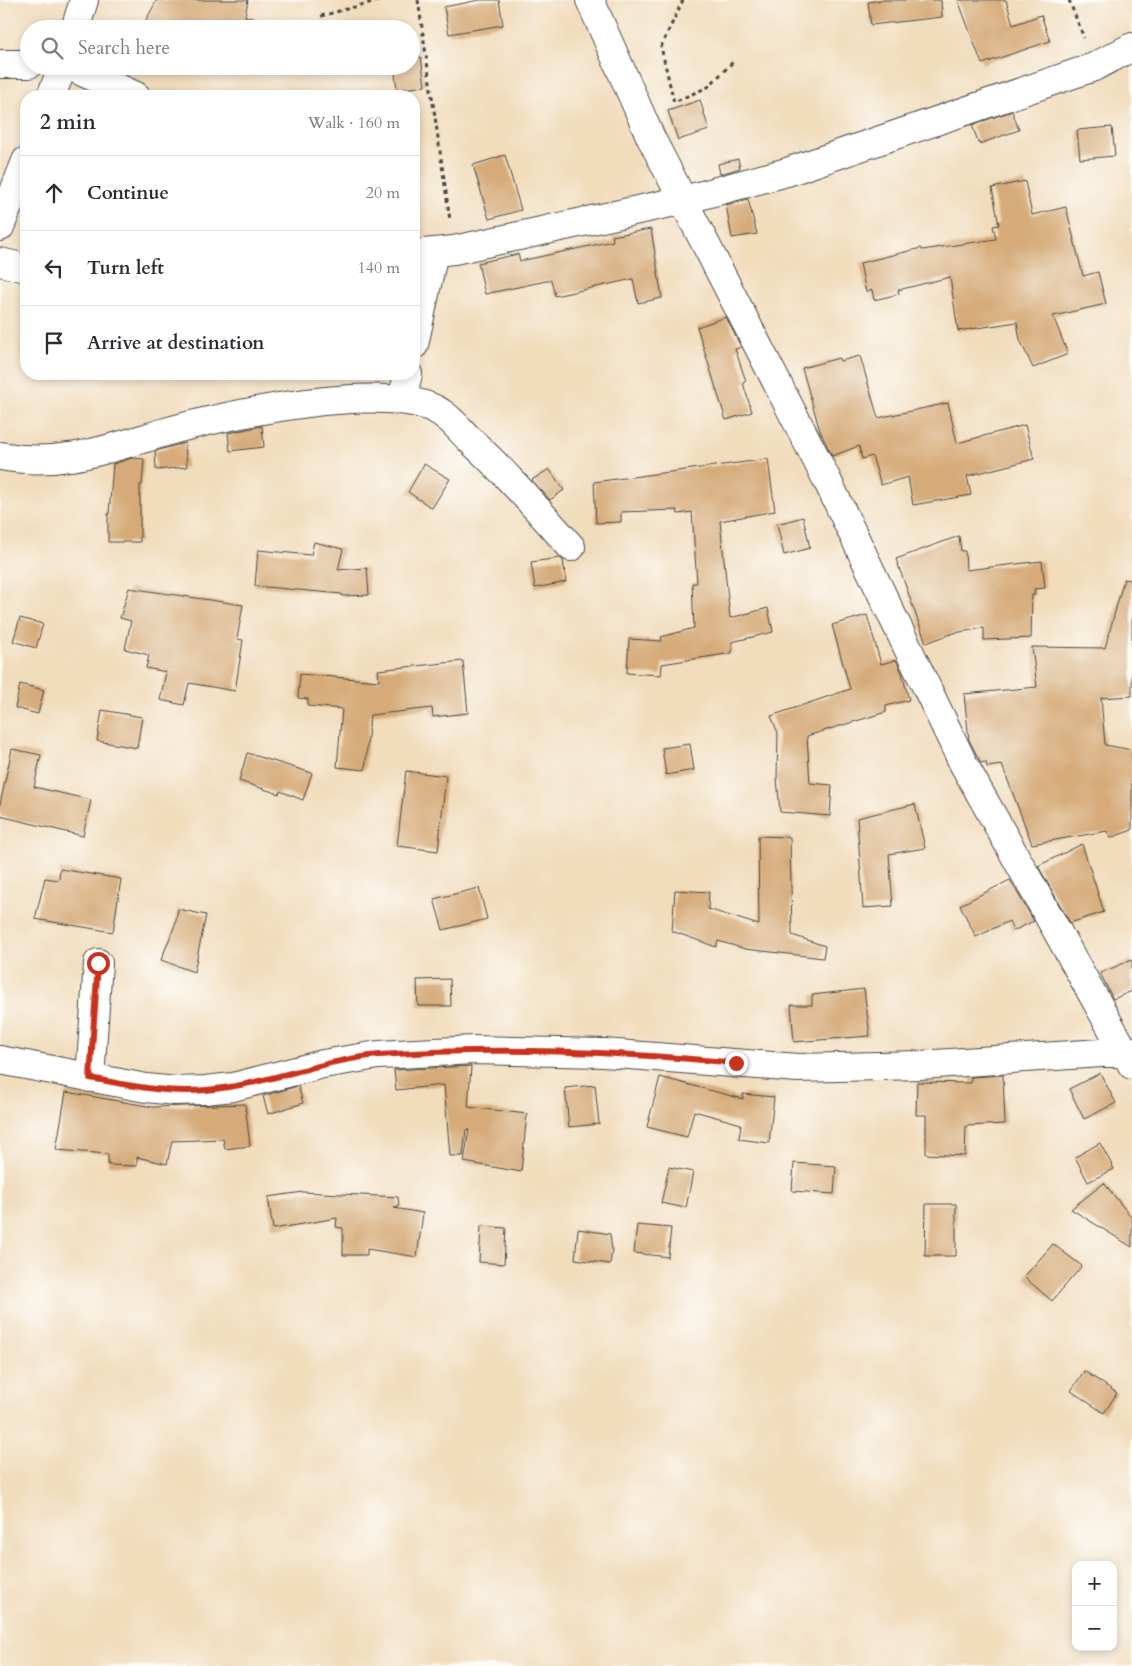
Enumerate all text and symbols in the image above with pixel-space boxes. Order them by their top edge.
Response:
search box [20,20,420,75]
icon: search [38,34,66,62]
text: Search here [78,35,170,61]
text: 2 min [40,108,96,137]
text: Walk · 160 m [308,112,400,134]
icon: ahead [40,179,68,207]
text: Continue [87,180,169,206]
text: 20 m [366,182,400,204]
icon: left [40,254,68,282]
text: Turn left [87,255,164,281]
text: 140 m [358,257,400,279]
icon: arrive [40,329,68,357]
text: Arrive at destination [87,330,264,356]
route start [87,952,110,975]
route end [725,1052,748,1075]
map controls [1072,1561,1117,1651]
button: + [1072,1561,1117,1606]
button: − [1072,1606,1117,1651]

